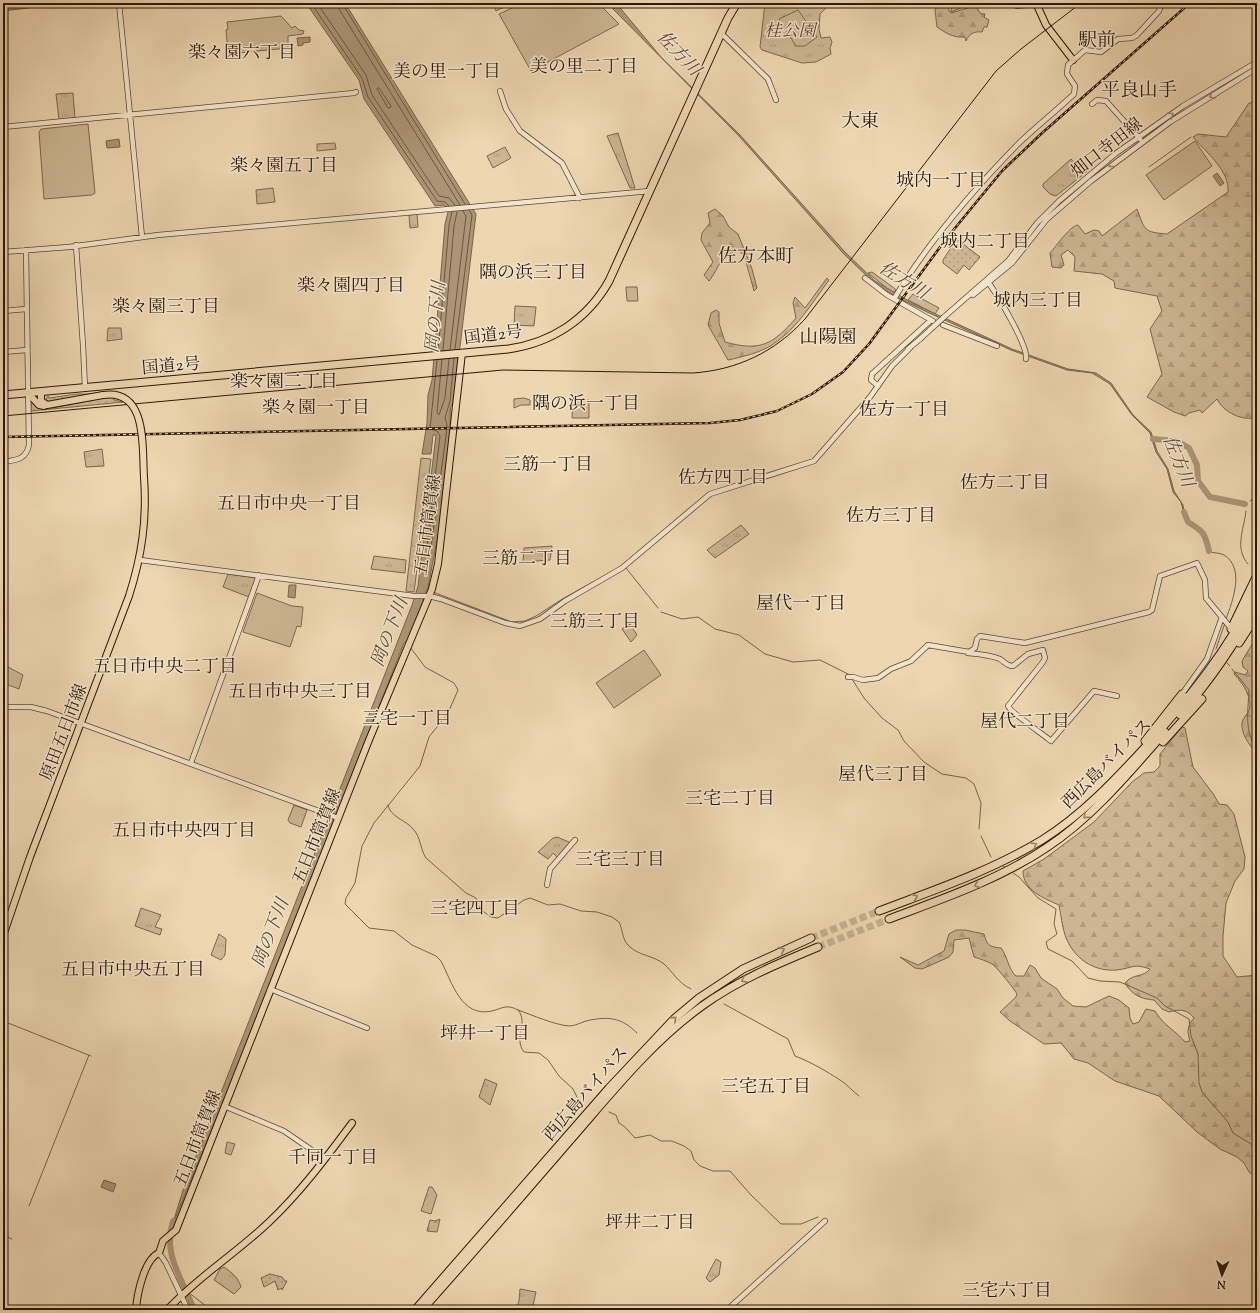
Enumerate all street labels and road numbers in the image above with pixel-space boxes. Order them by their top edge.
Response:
street label: 畑口寺田線 [1066,113,1148,184]
street label: 国道2号 [463,320,524,351]
street label: 国道2号 [141,352,202,382]
street label: 五日市筒賀線 [410,473,448,577]
street label: 原田五日市線 [35,681,94,785]
street label: 西広島バイパス [1057,714,1158,815]
street label: 五日市筒賀線 [288,785,348,889]
street label: 西広島バイパス [539,1042,634,1147]
street label: 五日市筒賀線 [169,1087,228,1191]

